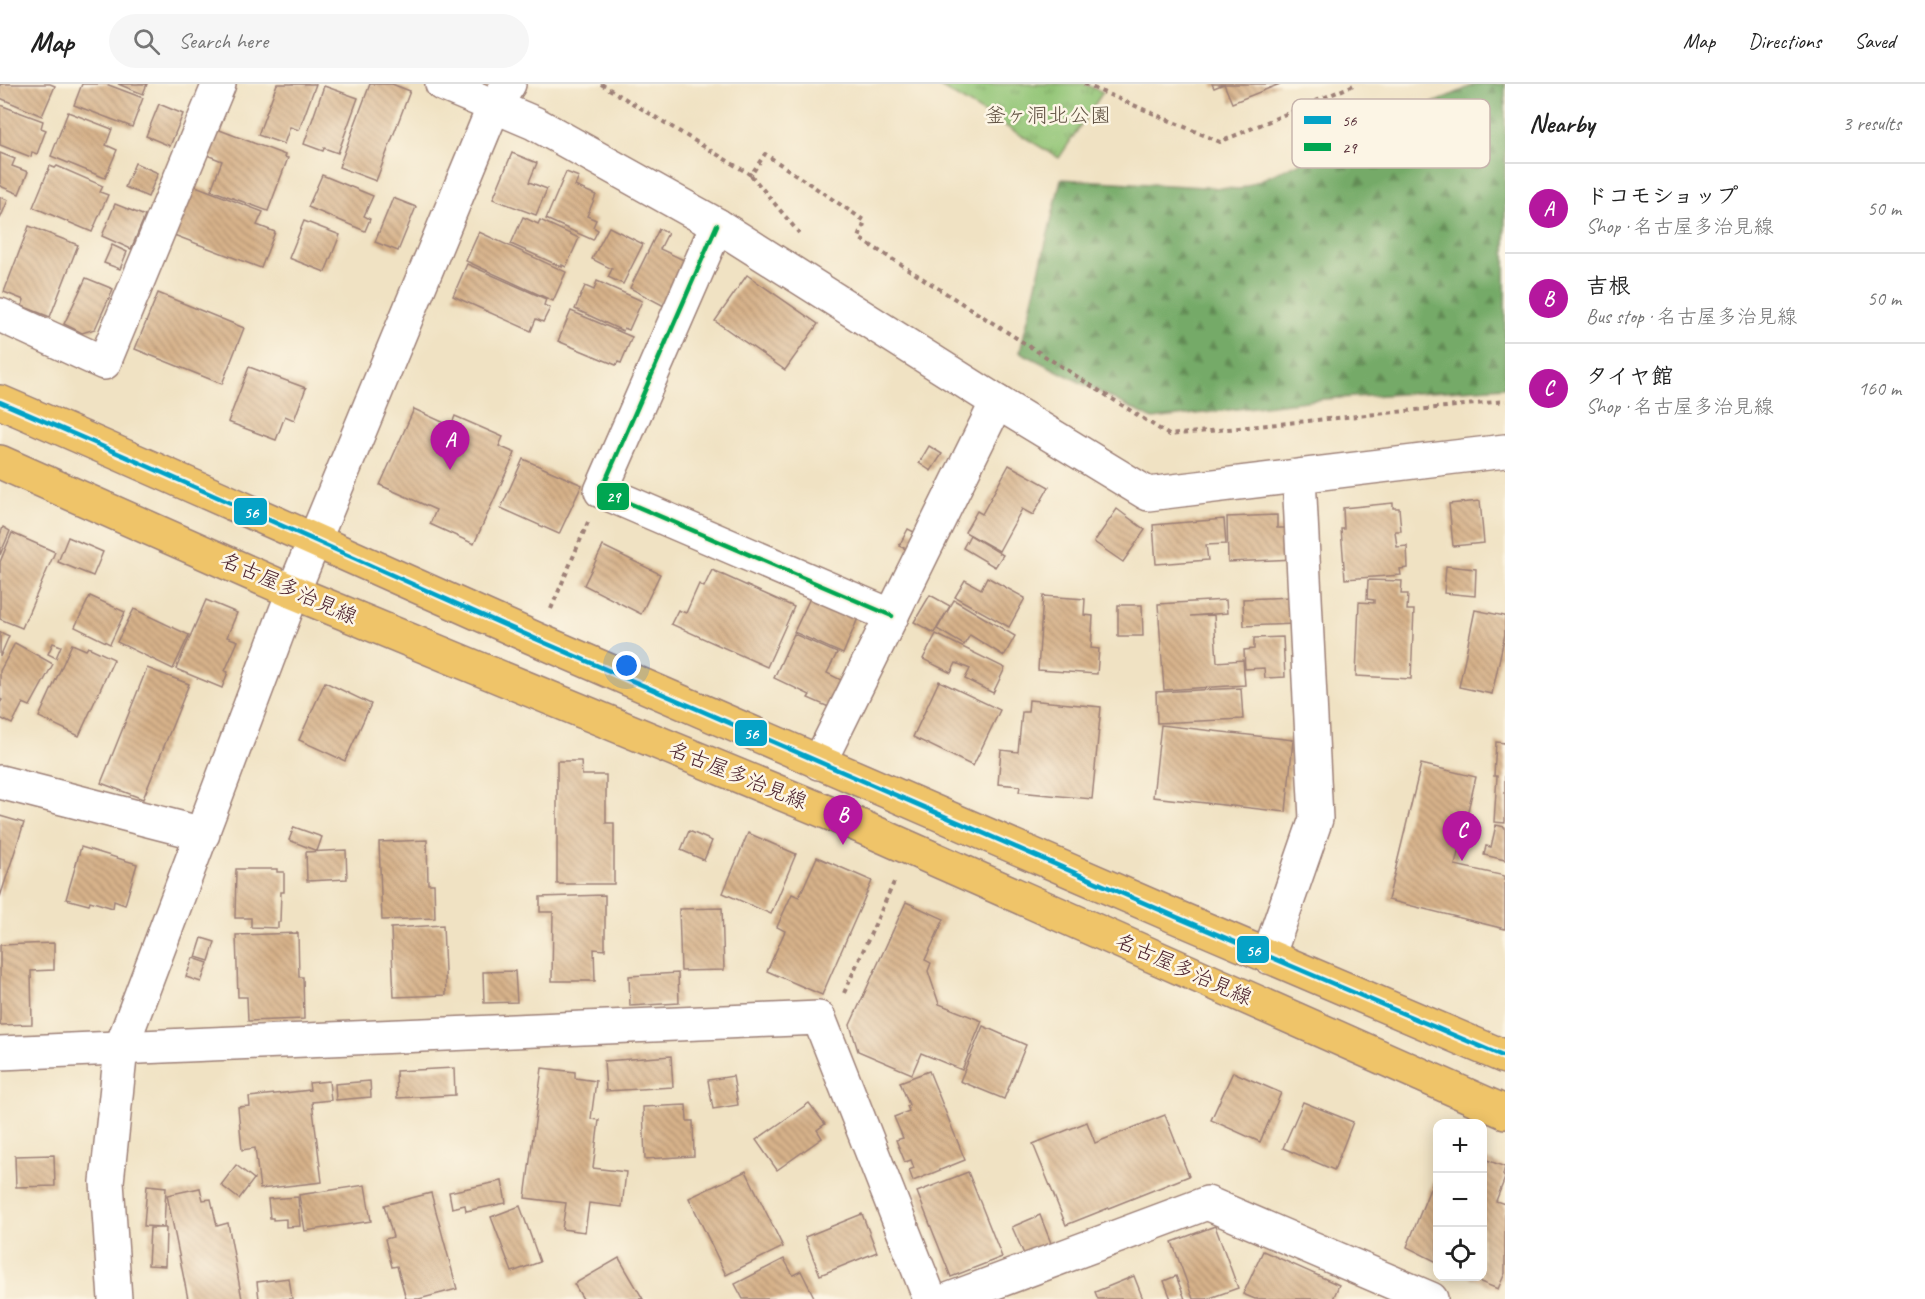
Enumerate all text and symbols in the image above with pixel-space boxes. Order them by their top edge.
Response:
search box [109,14,529,68]
text: Map [30,24,73,59]
icon: search [130,25,163,58]
text: Search here [178,27,268,55]
text: Map [1683,28,1715,54]
text: Directions [1748,28,1821,54]
text: Saved [1854,28,1895,54]
legend [1292,99,1490,168]
park label: 釜ヶ洞北公園 [985,102,1111,128]
text: Nearby [1529,107,1594,140]
text: 56 [1342,111,1357,131]
text: 3 results [1842,111,1901,136]
text: 29 [1342,138,1358,158]
text: ドコモショップ [1586,182,1738,210]
text: A [1543,196,1554,221]
text: 50 m [1867,196,1901,221]
text: Shop · 名古屋多治見線 [1586,214,1773,239]
text: 吉根 [1586,272,1630,300]
text: B [1543,286,1554,311]
text: 50 m [1867,286,1901,311]
text: Bus stop · 名古屋多治見線 [1586,304,1797,329]
text: タイヤ館 [1586,362,1673,390]
text: C [1544,376,1553,401]
text: 160 m [1858,376,1901,401]
text: Shop · 名古屋多治見線 [1586,394,1773,419]
pin: A [430,420,470,470]
line badge: 29 [596,482,630,511]
text: 29 [606,487,622,507]
line badge: 56 [233,497,268,526]
text: 56 [244,503,260,523]
street label: 名古屋多治見線 [217,546,361,630]
your location [612,651,641,680]
line badge: 56 [734,719,768,747]
text: 56 [744,724,760,744]
street label: 名古屋多治見線 [665,735,811,815]
pin: B [824,796,862,845]
pin: C [1442,812,1482,861]
street label: 名古屋多治見線 [1112,927,1256,1011]
line badge: 56 [1236,935,1270,964]
text: 56 [1246,941,1262,961]
map controls [1433,1119,1487,1281]
button: + [1433,1119,1487,1173]
button: − [1433,1173,1487,1227]
button: locate [1433,1227,1487,1281]

